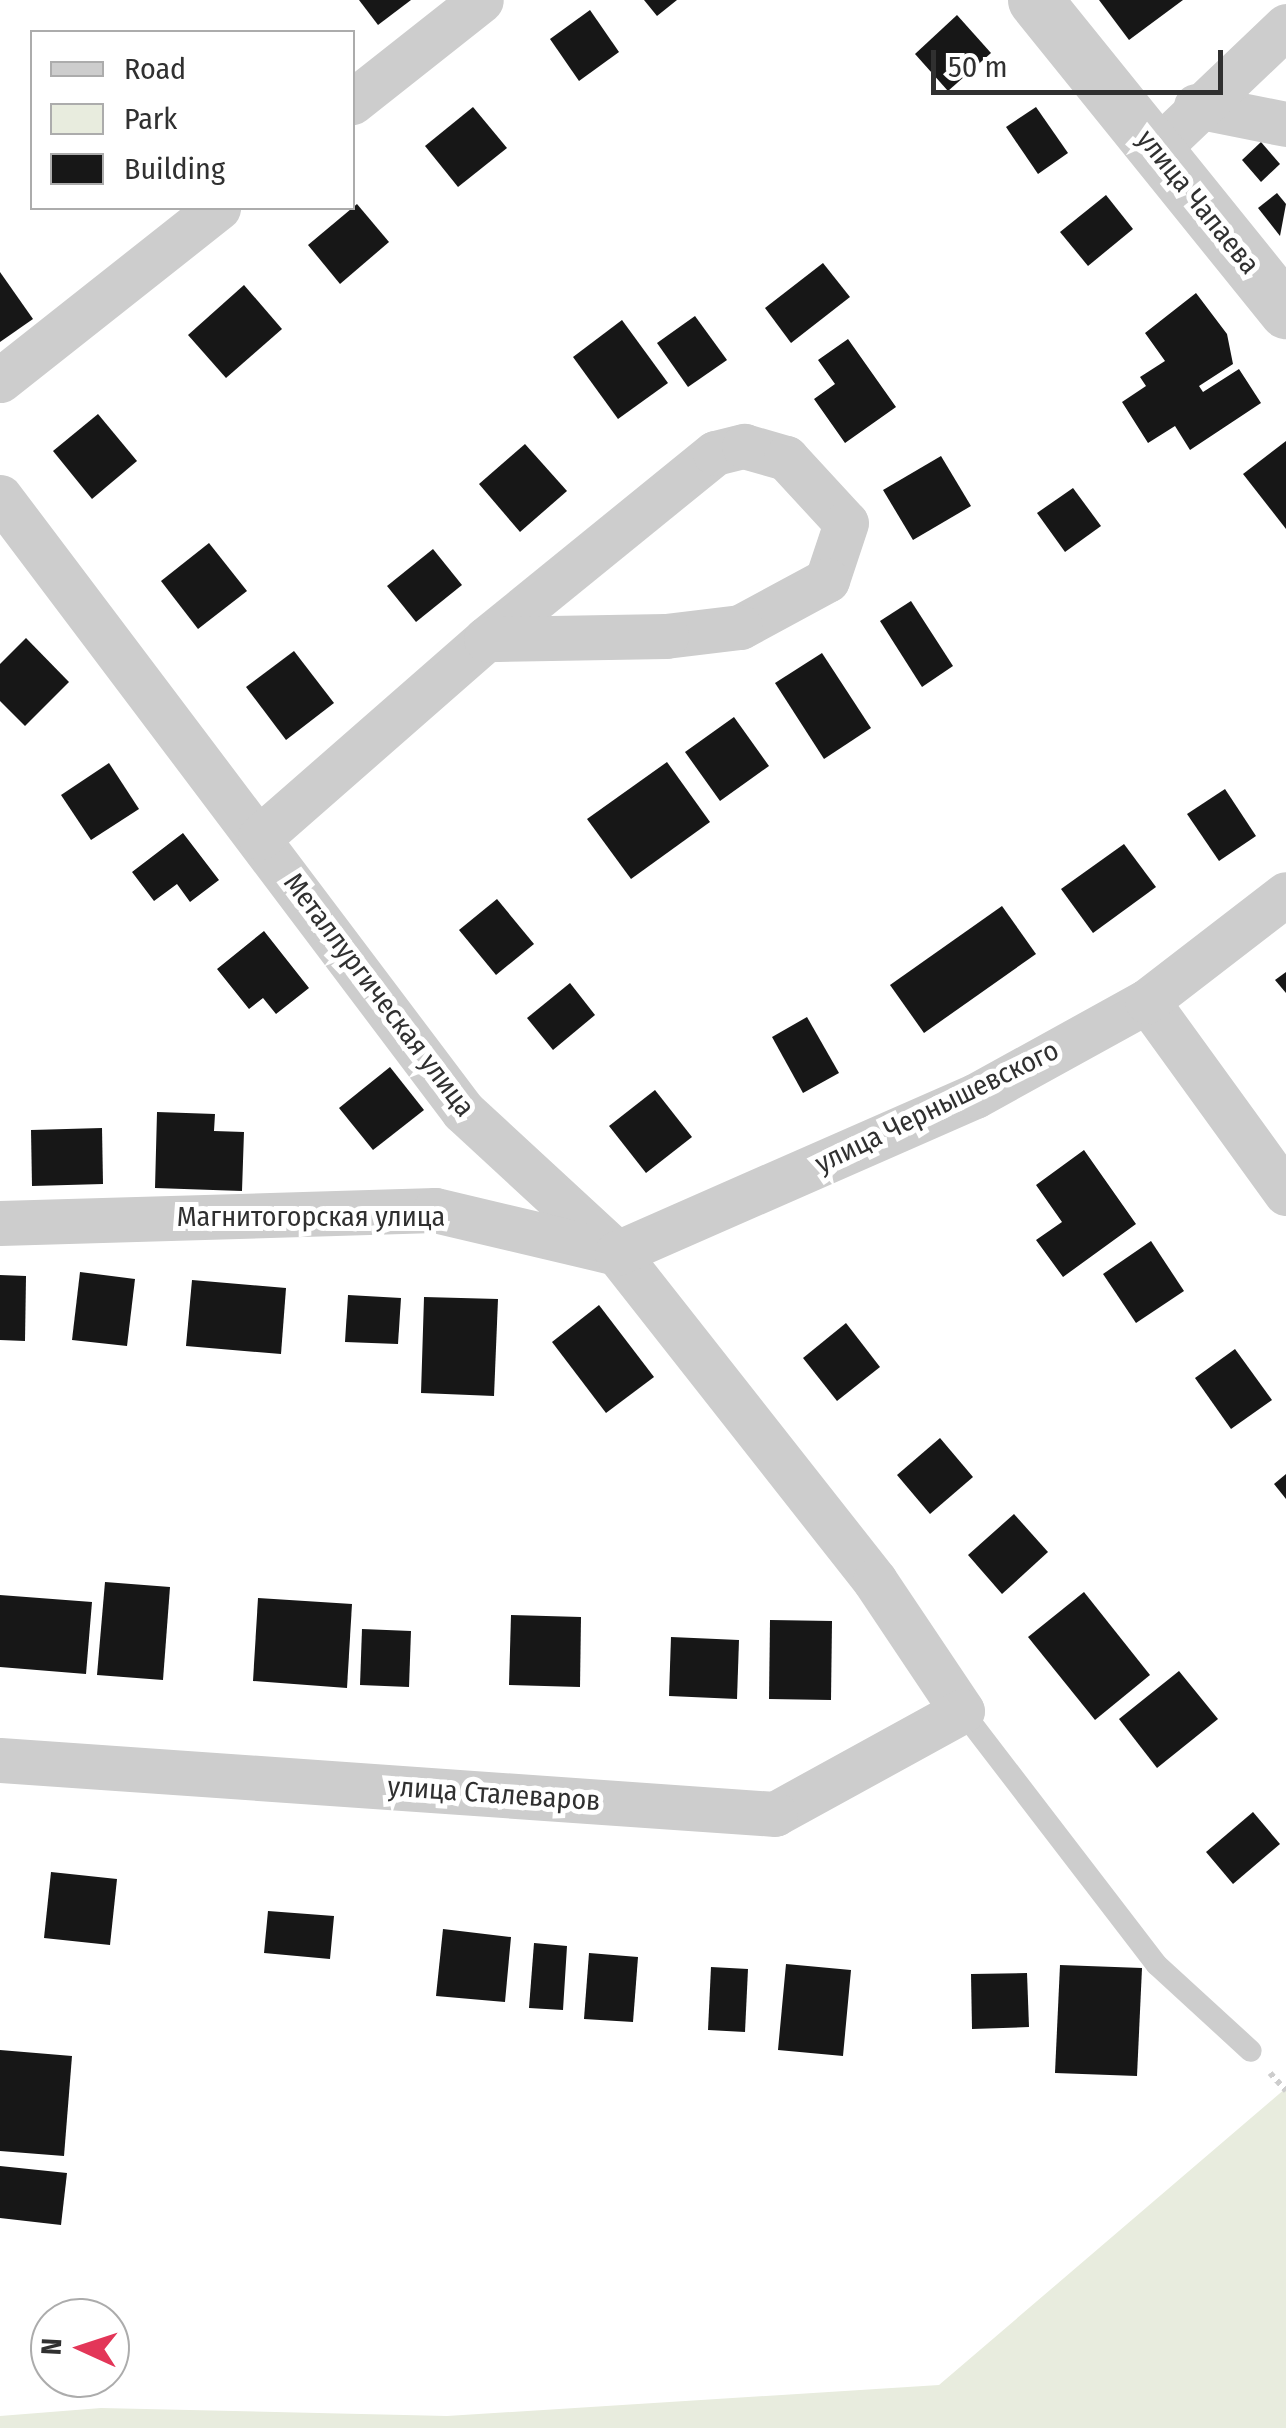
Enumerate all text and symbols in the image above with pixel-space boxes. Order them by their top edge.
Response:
legend [30,30,355,210]
scale bar [936,30,1228,92]
text: 50 m [948,49,1008,85]
text: Road [124,51,186,87]
text: Park [124,101,177,137]
street label: улица Чапаева [1130,123,1266,281]
text: Building [124,151,225,187]
street label: Металлургическая улица [277,867,481,1123]
street label: улица Чернышевского [810,1033,1064,1181]
street label: Магнитогорская улица [177,1200,445,1234]
street label: улица Сталеваров [387,1770,601,1818]
north arrow [30,2298,130,2398]
text: N [35,2337,68,2356]

